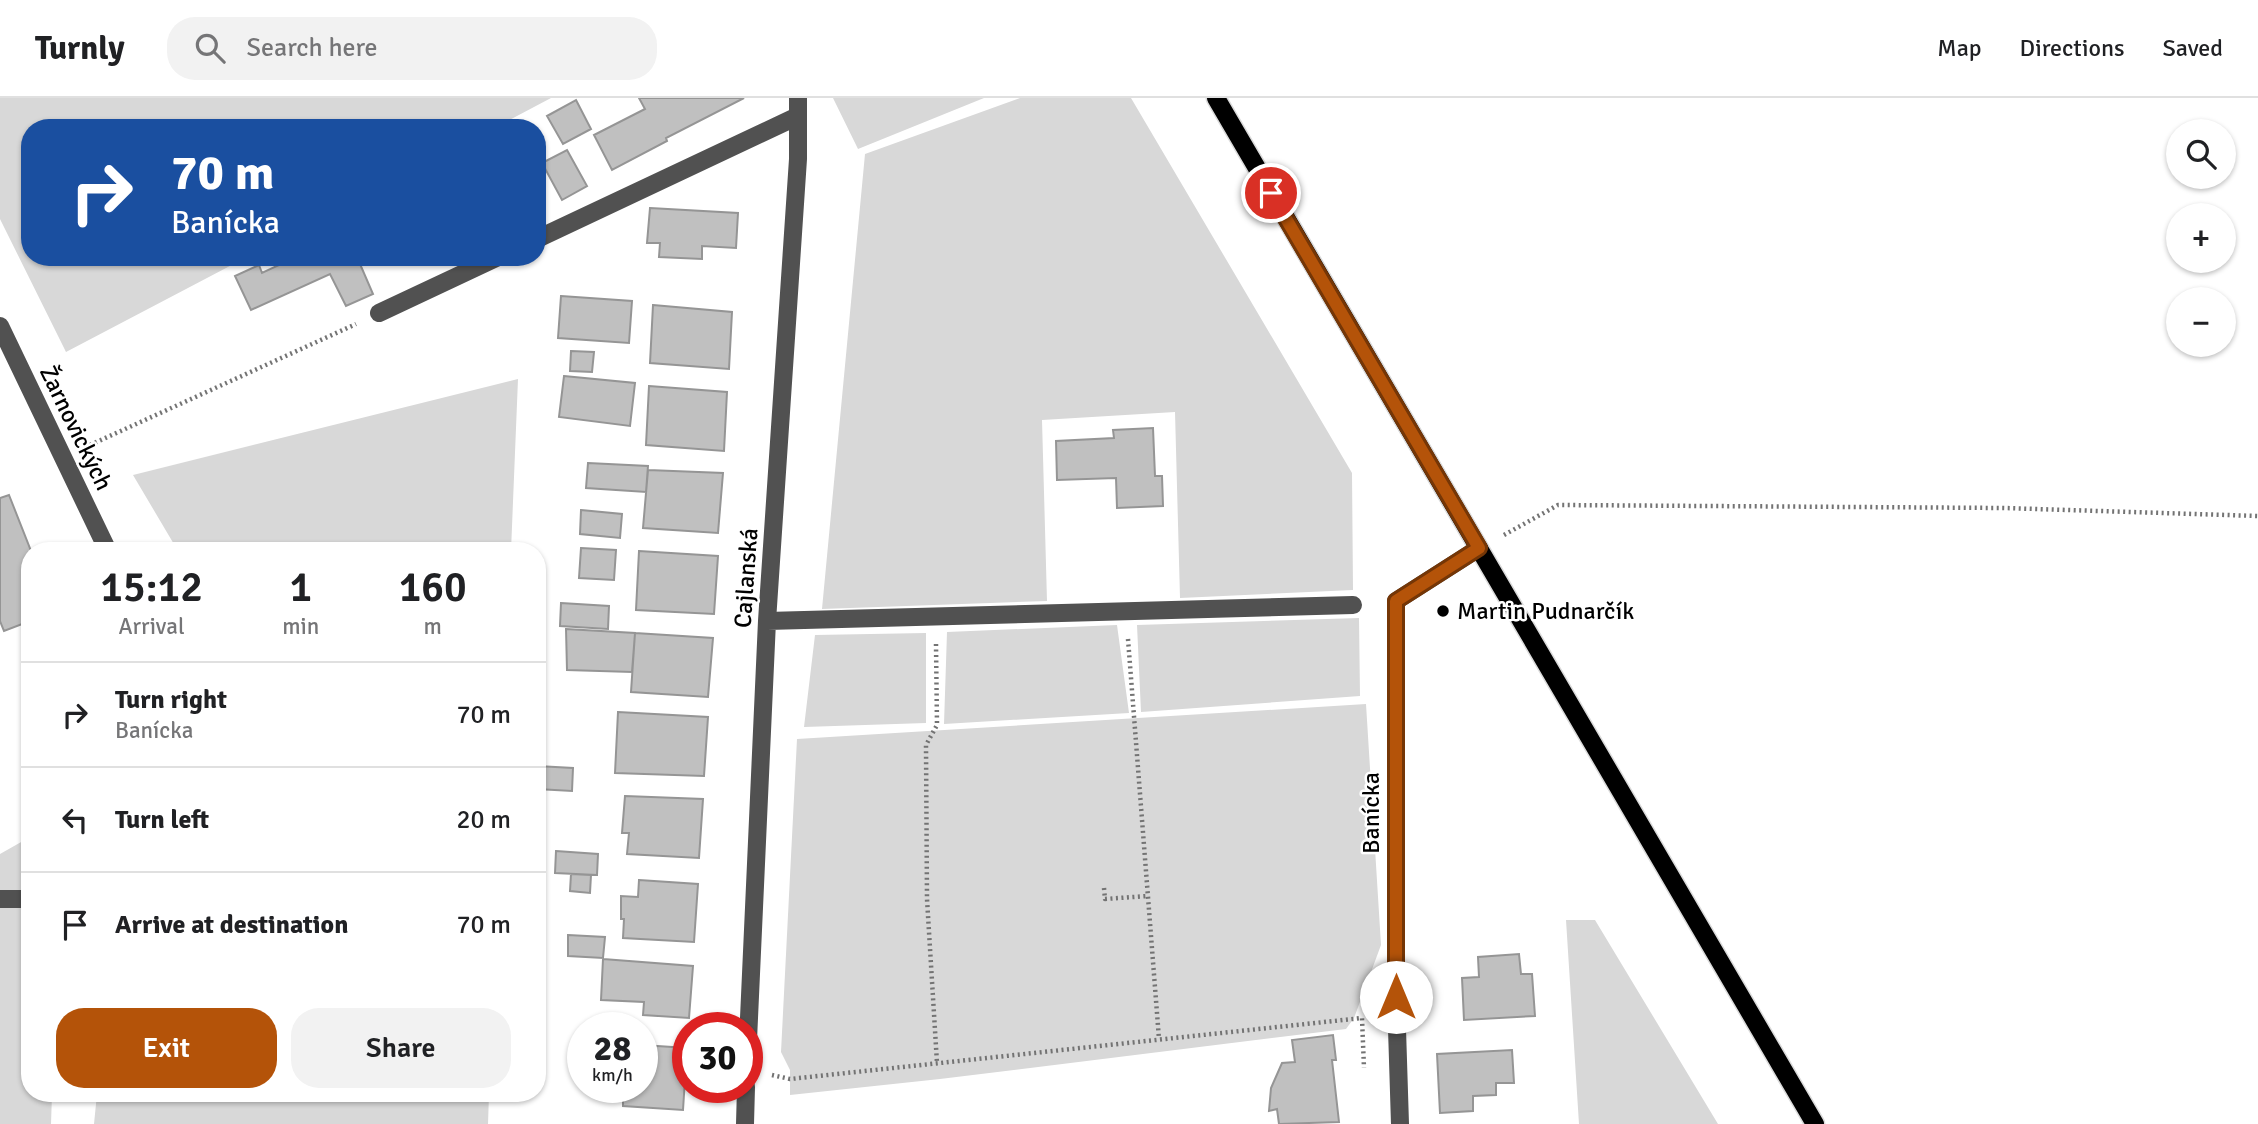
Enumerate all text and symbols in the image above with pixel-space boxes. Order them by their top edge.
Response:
search box [167,17,657,80]
text: Turnly [35,28,125,69]
icon: search [191,29,229,67]
text: Search here [247,32,378,64]
text: Map [1937,33,1982,63]
text: Directions [2020,33,2125,63]
text: Saved [2163,33,2223,63]
map controls [2166,119,2236,357]
button: search [2166,119,2236,189]
text: 70 m [171,143,274,203]
icon: right [56,147,147,238]
pin [1241,163,1301,223]
icon: arrive [1252,174,1290,212]
text: Banícka [171,203,280,242]
button: + [2166,203,2236,273]
button: − [2166,287,2236,357]
street label: Žarnovických [33,361,119,495]
street label: Cajlanská [728,527,764,629]
text: 15:12 [100,562,203,613]
text: 1 [289,562,312,613]
text: 160 [399,562,467,613]
place label: Martin Pudnarčík [1457,596,1634,626]
marker: Martin Pudnarčík [1435,603,1451,619]
text: Arrival [118,612,185,641]
text: min [282,612,319,641]
text: m [423,612,442,641]
text: Turn right [115,684,227,716]
icon: right [56,696,94,734]
text: 70 m [456,699,511,731]
text: Banícka [115,716,193,745]
street label: Banícka [1356,772,1386,854]
icon: left [56,801,94,839]
text: Turn left [115,804,209,836]
text: 20 m [456,804,511,836]
icon: arrive [56,906,94,944]
text: Arrive at destination [115,909,348,941]
text: 70 m [456,909,511,941]
position arrow [1359,960,1433,1034]
button: Exit [56,1008,277,1088]
button: Share [291,1008,511,1088]
speed limit sign: 30 [672,1012,763,1103]
text: 28 [594,1027,631,1070]
text: km/h [592,1064,633,1086]

